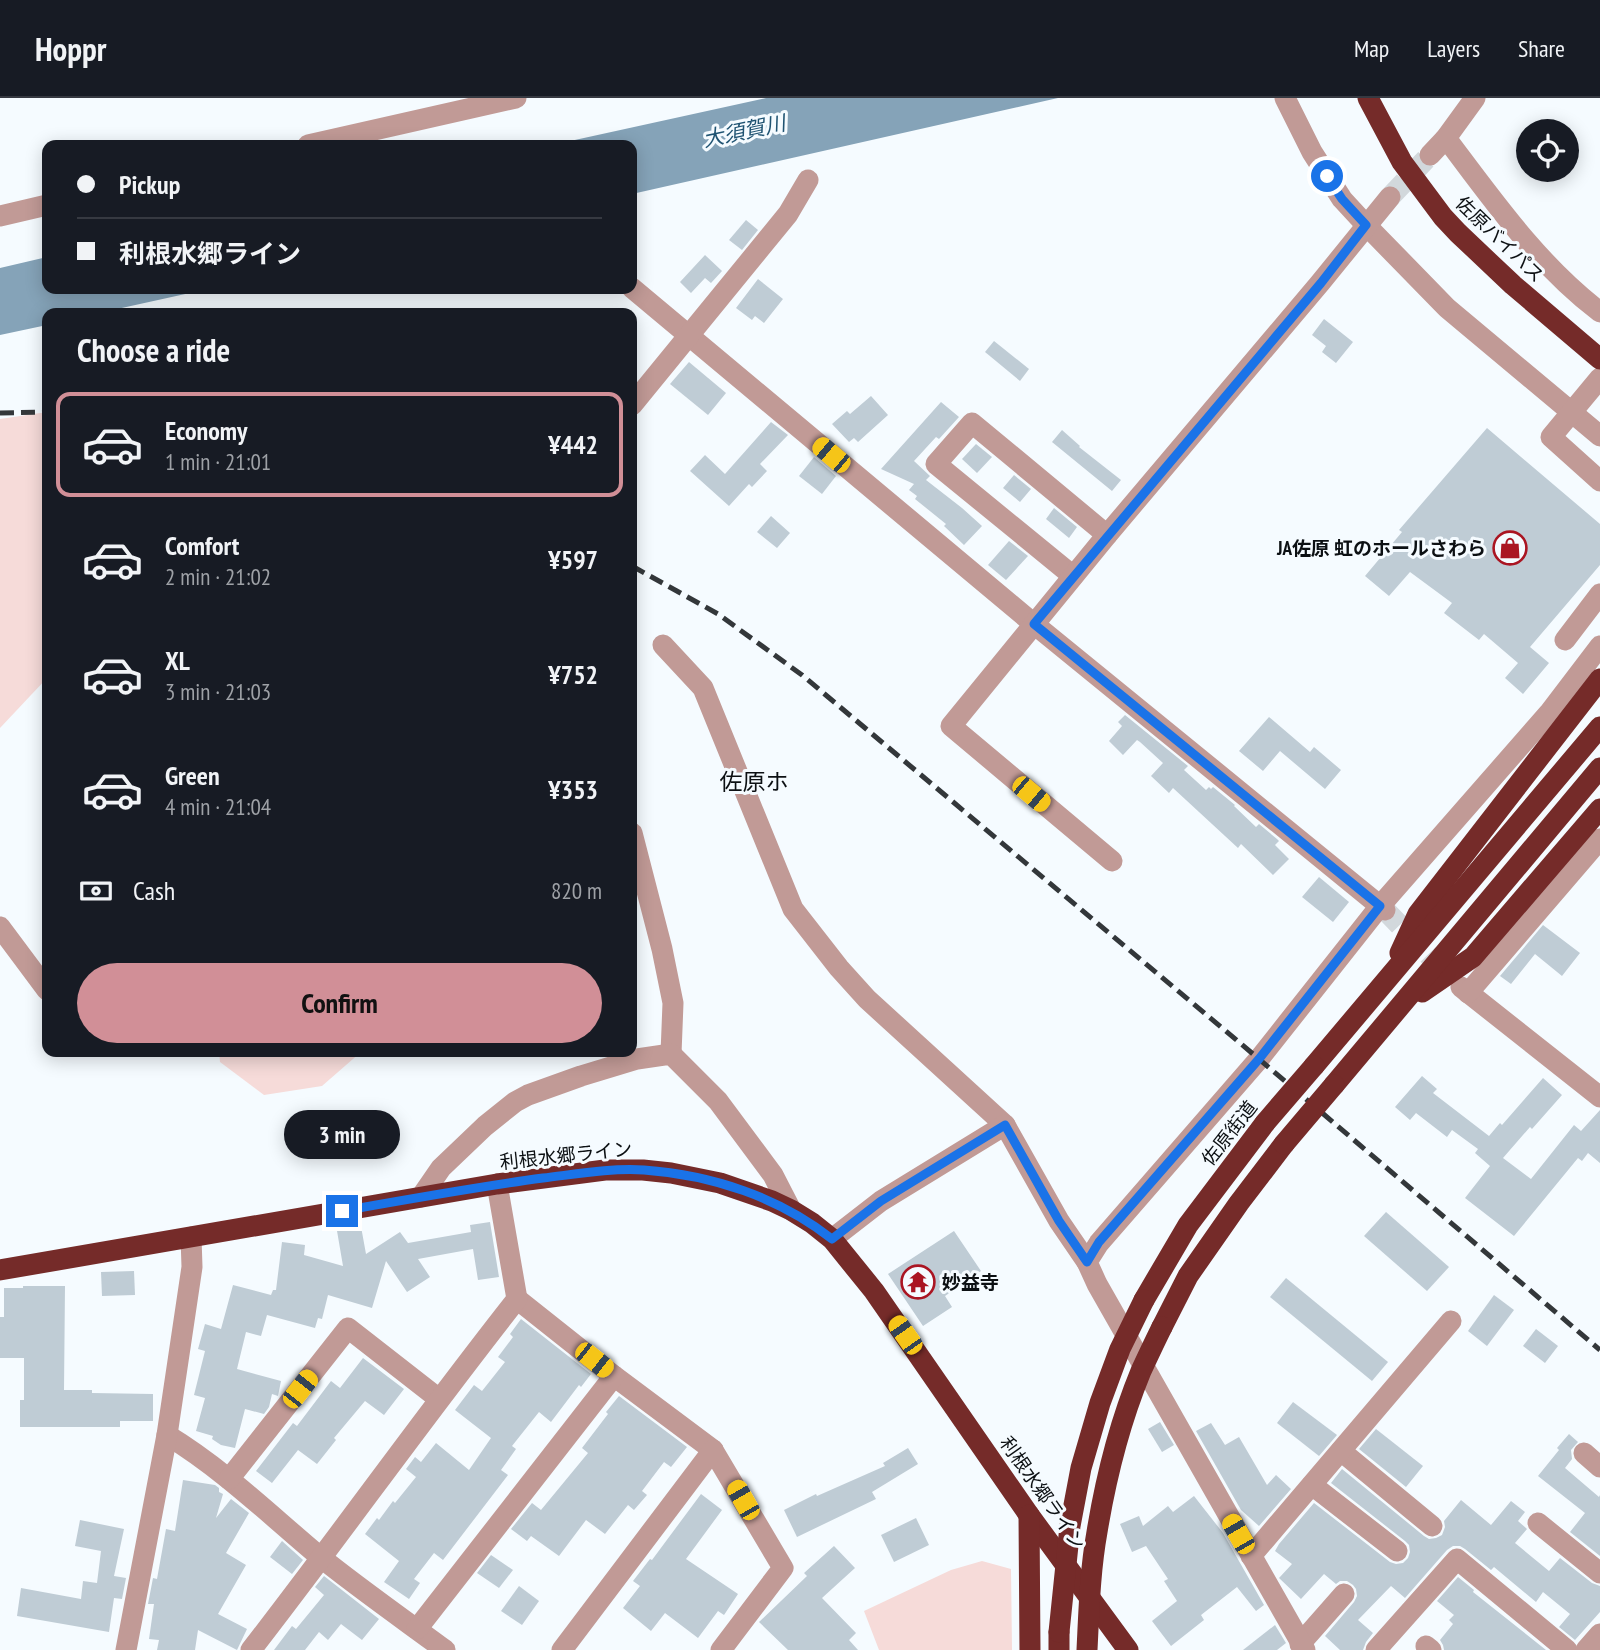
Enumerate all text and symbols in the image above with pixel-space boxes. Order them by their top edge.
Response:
text: Hoppr [35,27,106,70]
text: Map [1354,33,1389,64]
text: Layers [1427,33,1480,64]
text: Share [1518,33,1565,64]
water label: 大須賀川 [700,109,790,153]
map controls [1516,119,1579,182]
button: locate [1516,119,1579,182]
route start [1311,160,1343,192]
text: Pickup [119,168,180,201]
street label: 佐原バイパス [1451,191,1549,287]
text: 利根水郷ライン [119,237,301,270]
text: Choose a ride [77,329,230,371]
icon: car [81,413,144,476]
text: Economy [165,414,247,447]
text: ¥442 [548,428,598,461]
car [809,433,854,477]
text: 1 min · 21:01 [165,447,271,476]
icon: car [81,528,144,591]
text: Comfort [165,529,239,562]
shop icon: JA佐原 虹のホールさわら [1491,529,1529,567]
place label: JA佐原 虹のホールさわら [1276,536,1486,560]
text: ¥597 [548,543,598,576]
text: 2 min · 21:02 [165,562,271,591]
icon: car [81,643,144,706]
text: XL [165,644,190,677]
text: ¥752 [548,658,598,691]
text: 3 min · 21:03 [165,677,271,706]
icon: car [81,758,144,821]
text: Green [165,759,220,792]
district label: 佐原ホ [720,767,789,796]
car [1009,772,1054,816]
text: ¥353 [548,773,598,806]
text: 4 min · 21:04 [165,792,271,821]
icon: cash [77,872,115,910]
text: Cash [133,874,175,907]
text: 820 m [551,876,602,905]
button: Confirm [77,963,602,1043]
street label: 佐原街道 [1196,1096,1262,1170]
callout: 3 min [284,1110,400,1158]
text: 3 min [319,1120,365,1149]
street label: 利根水郷ライン [499,1136,633,1174]
route end [326,1195,358,1227]
temple icon: 妙益寺 [899,1263,937,1301]
place label: 妙益寺 [942,1270,999,1294]
car [885,1312,926,1358]
car [571,1339,618,1381]
car [279,1366,322,1412]
street label: 利根水郷ライン [995,1432,1091,1554]
car [724,1477,763,1523]
car [1219,1511,1258,1557]

